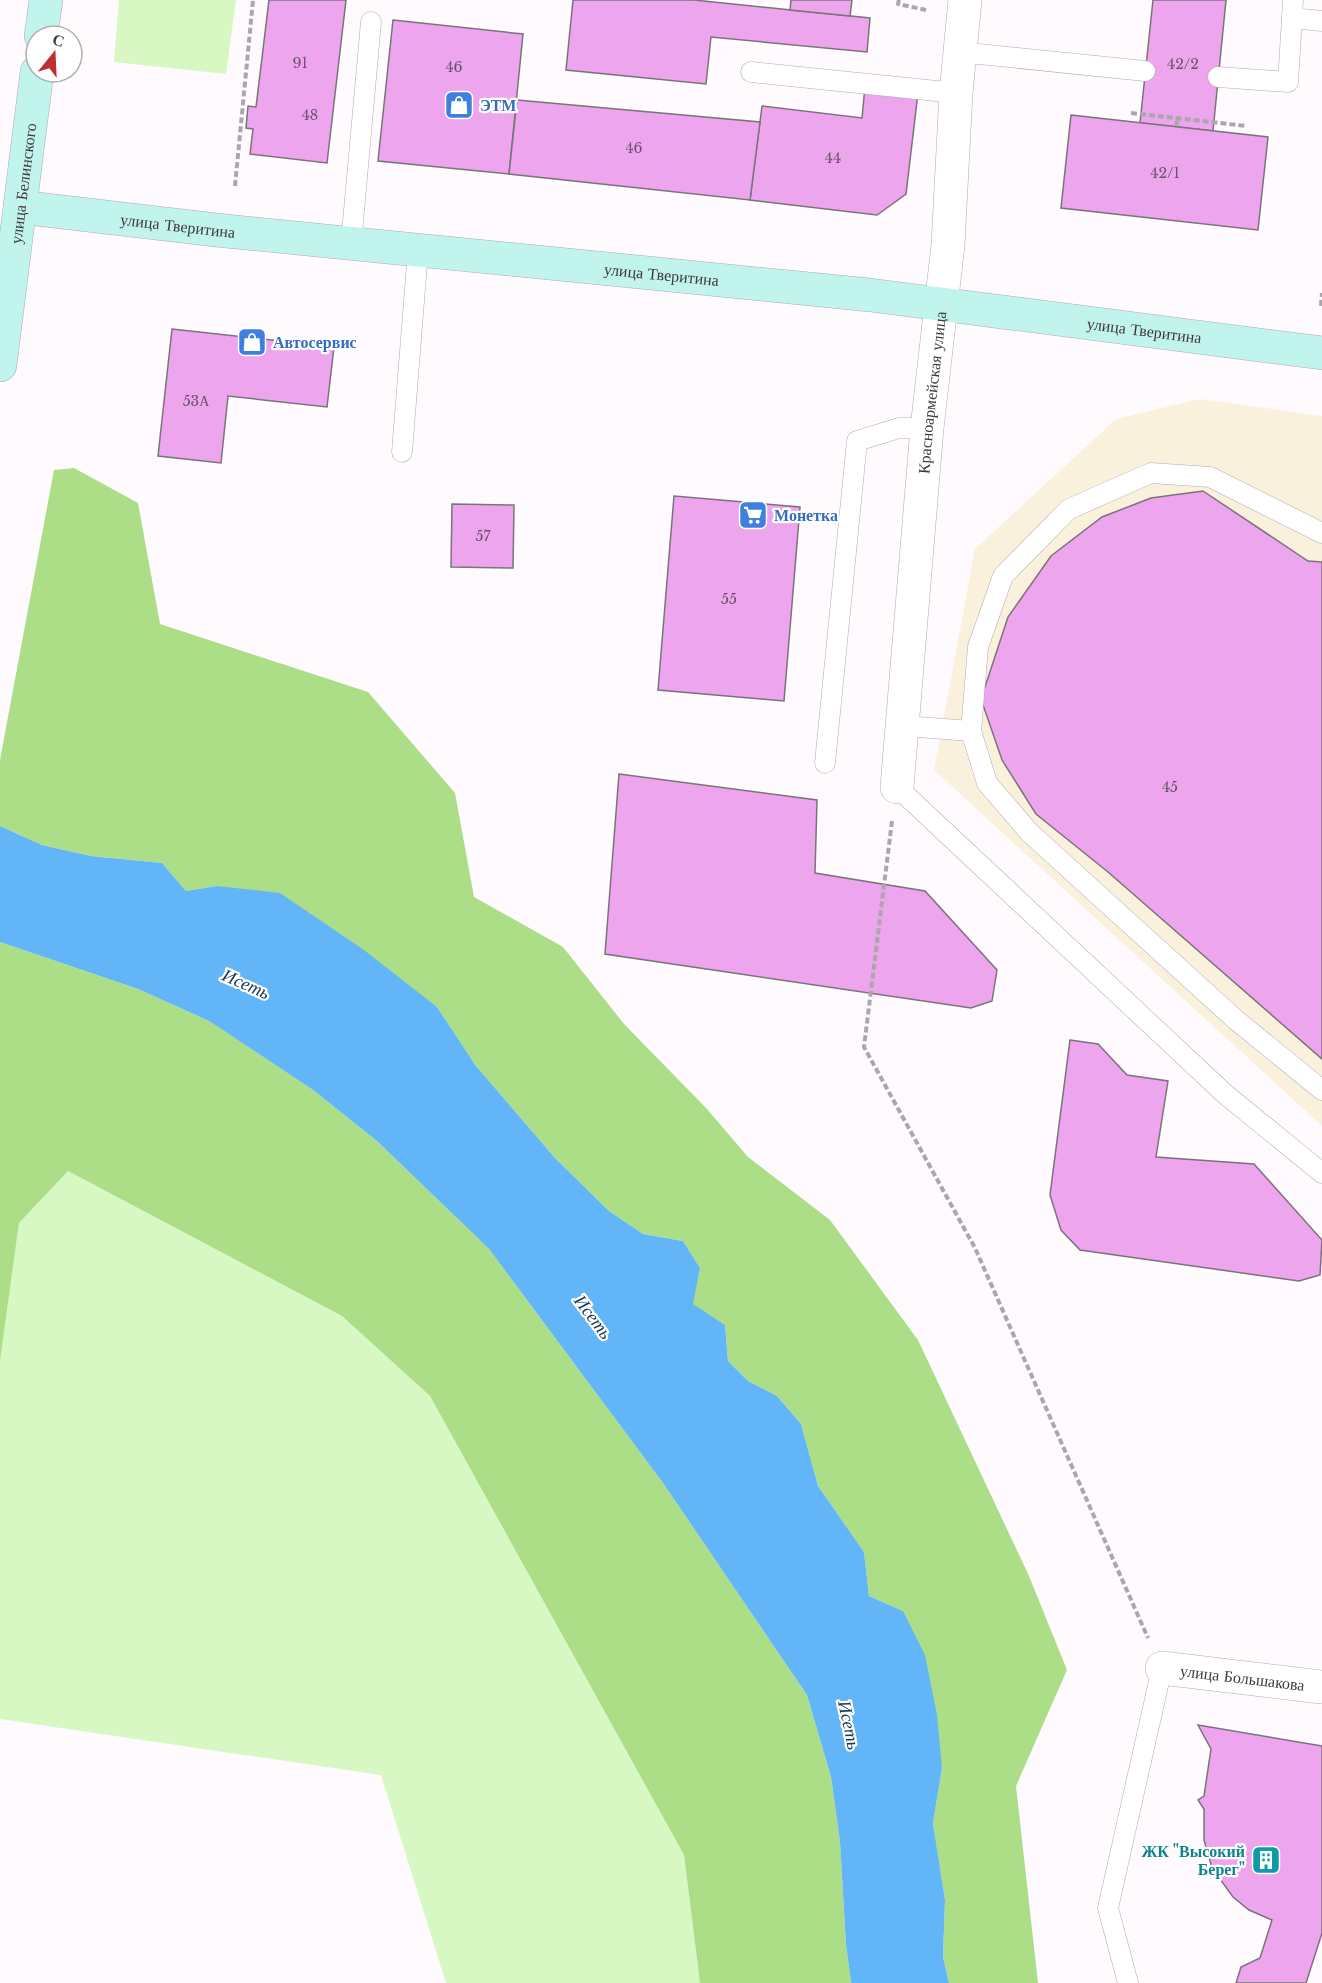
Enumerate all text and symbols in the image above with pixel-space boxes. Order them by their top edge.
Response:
north arrow [24,24,84,84]
text: С [50,28,67,51]
house number: 91 [292,54,308,72]
house number: 42/2 [1167,55,1199,73]
house number: 46 [445,58,463,76]
shop icon: ЭТМ [443,89,475,121]
place label: ЭТМ [480,95,516,115]
house number: 48 [302,106,318,124]
street label: улица Белинского [5,122,40,245]
house number: 46 [625,139,643,157]
house number: 44 [825,149,841,167]
house number: 42/1 [1150,164,1180,182]
street label: улица Тверитина [119,209,236,242]
street label: улица Тверитина [603,259,720,290]
street label: Красноармейская улица [913,310,950,475]
street label: улица Тверитина [1086,313,1203,347]
shop icon: Автосервис [236,326,268,358]
place label: Автосервис [273,332,357,352]
house number: 53А [183,392,210,410]
supermarket icon: Монетка [737,499,769,531]
place label: Монетка [774,505,838,525]
house number: 57 [476,527,491,545]
house number: 55 [721,590,737,608]
house number: 45 [1162,778,1178,796]
water label: Исеть [218,963,273,1004]
water label: Исеть [569,1290,617,1343]
street label: улица Большакова [1179,1660,1306,1695]
water label: Исеть [833,1697,865,1752]
place label: ЖК "Высокий Берег" [1141,1841,1245,1879]
building icon: ЖК "Высокий Берег" [1250,1844,1282,1876]

